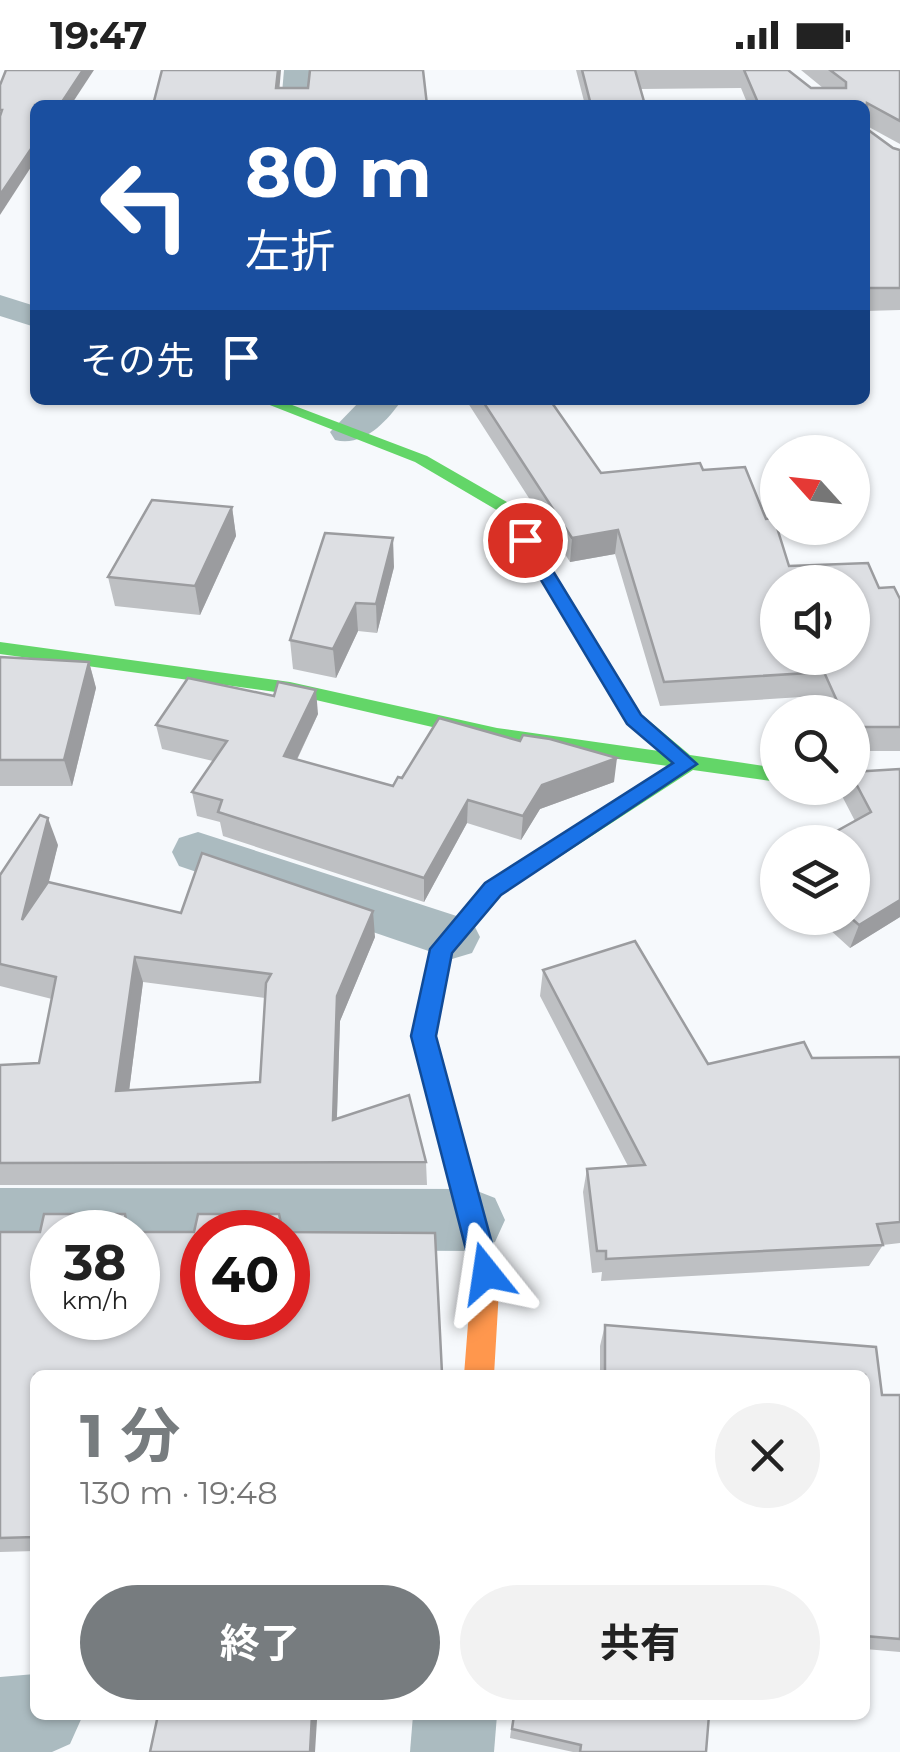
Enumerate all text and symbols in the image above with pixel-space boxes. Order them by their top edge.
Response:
text: 19:47 [50,12,147,59]
text: 80 m [245,129,432,215]
icon: left [80,140,210,270]
text: 左折 [245,223,335,278]
icon: arrive [214,330,269,385]
text: その先 [80,337,194,384]
north arrow [760,435,870,545]
map controls [760,435,870,935]
pin [483,498,568,583]
icon: arrive [498,513,553,568]
button: sound [760,565,870,675]
button: search [760,695,870,805]
button: layers [760,825,870,935]
speed limit sign: 40 [180,1210,310,1340]
position arrow [434,1221,538,1325]
text: 38 [64,1232,126,1293]
text: km/h [62,1285,128,1315]
text: 1 分 [80,1399,181,1472]
button: close [715,1403,820,1508]
text: 130 m · 19:48 [80,1473,278,1512]
button: 終了 [80,1585,440,1700]
button: 共有 [460,1585,820,1700]

